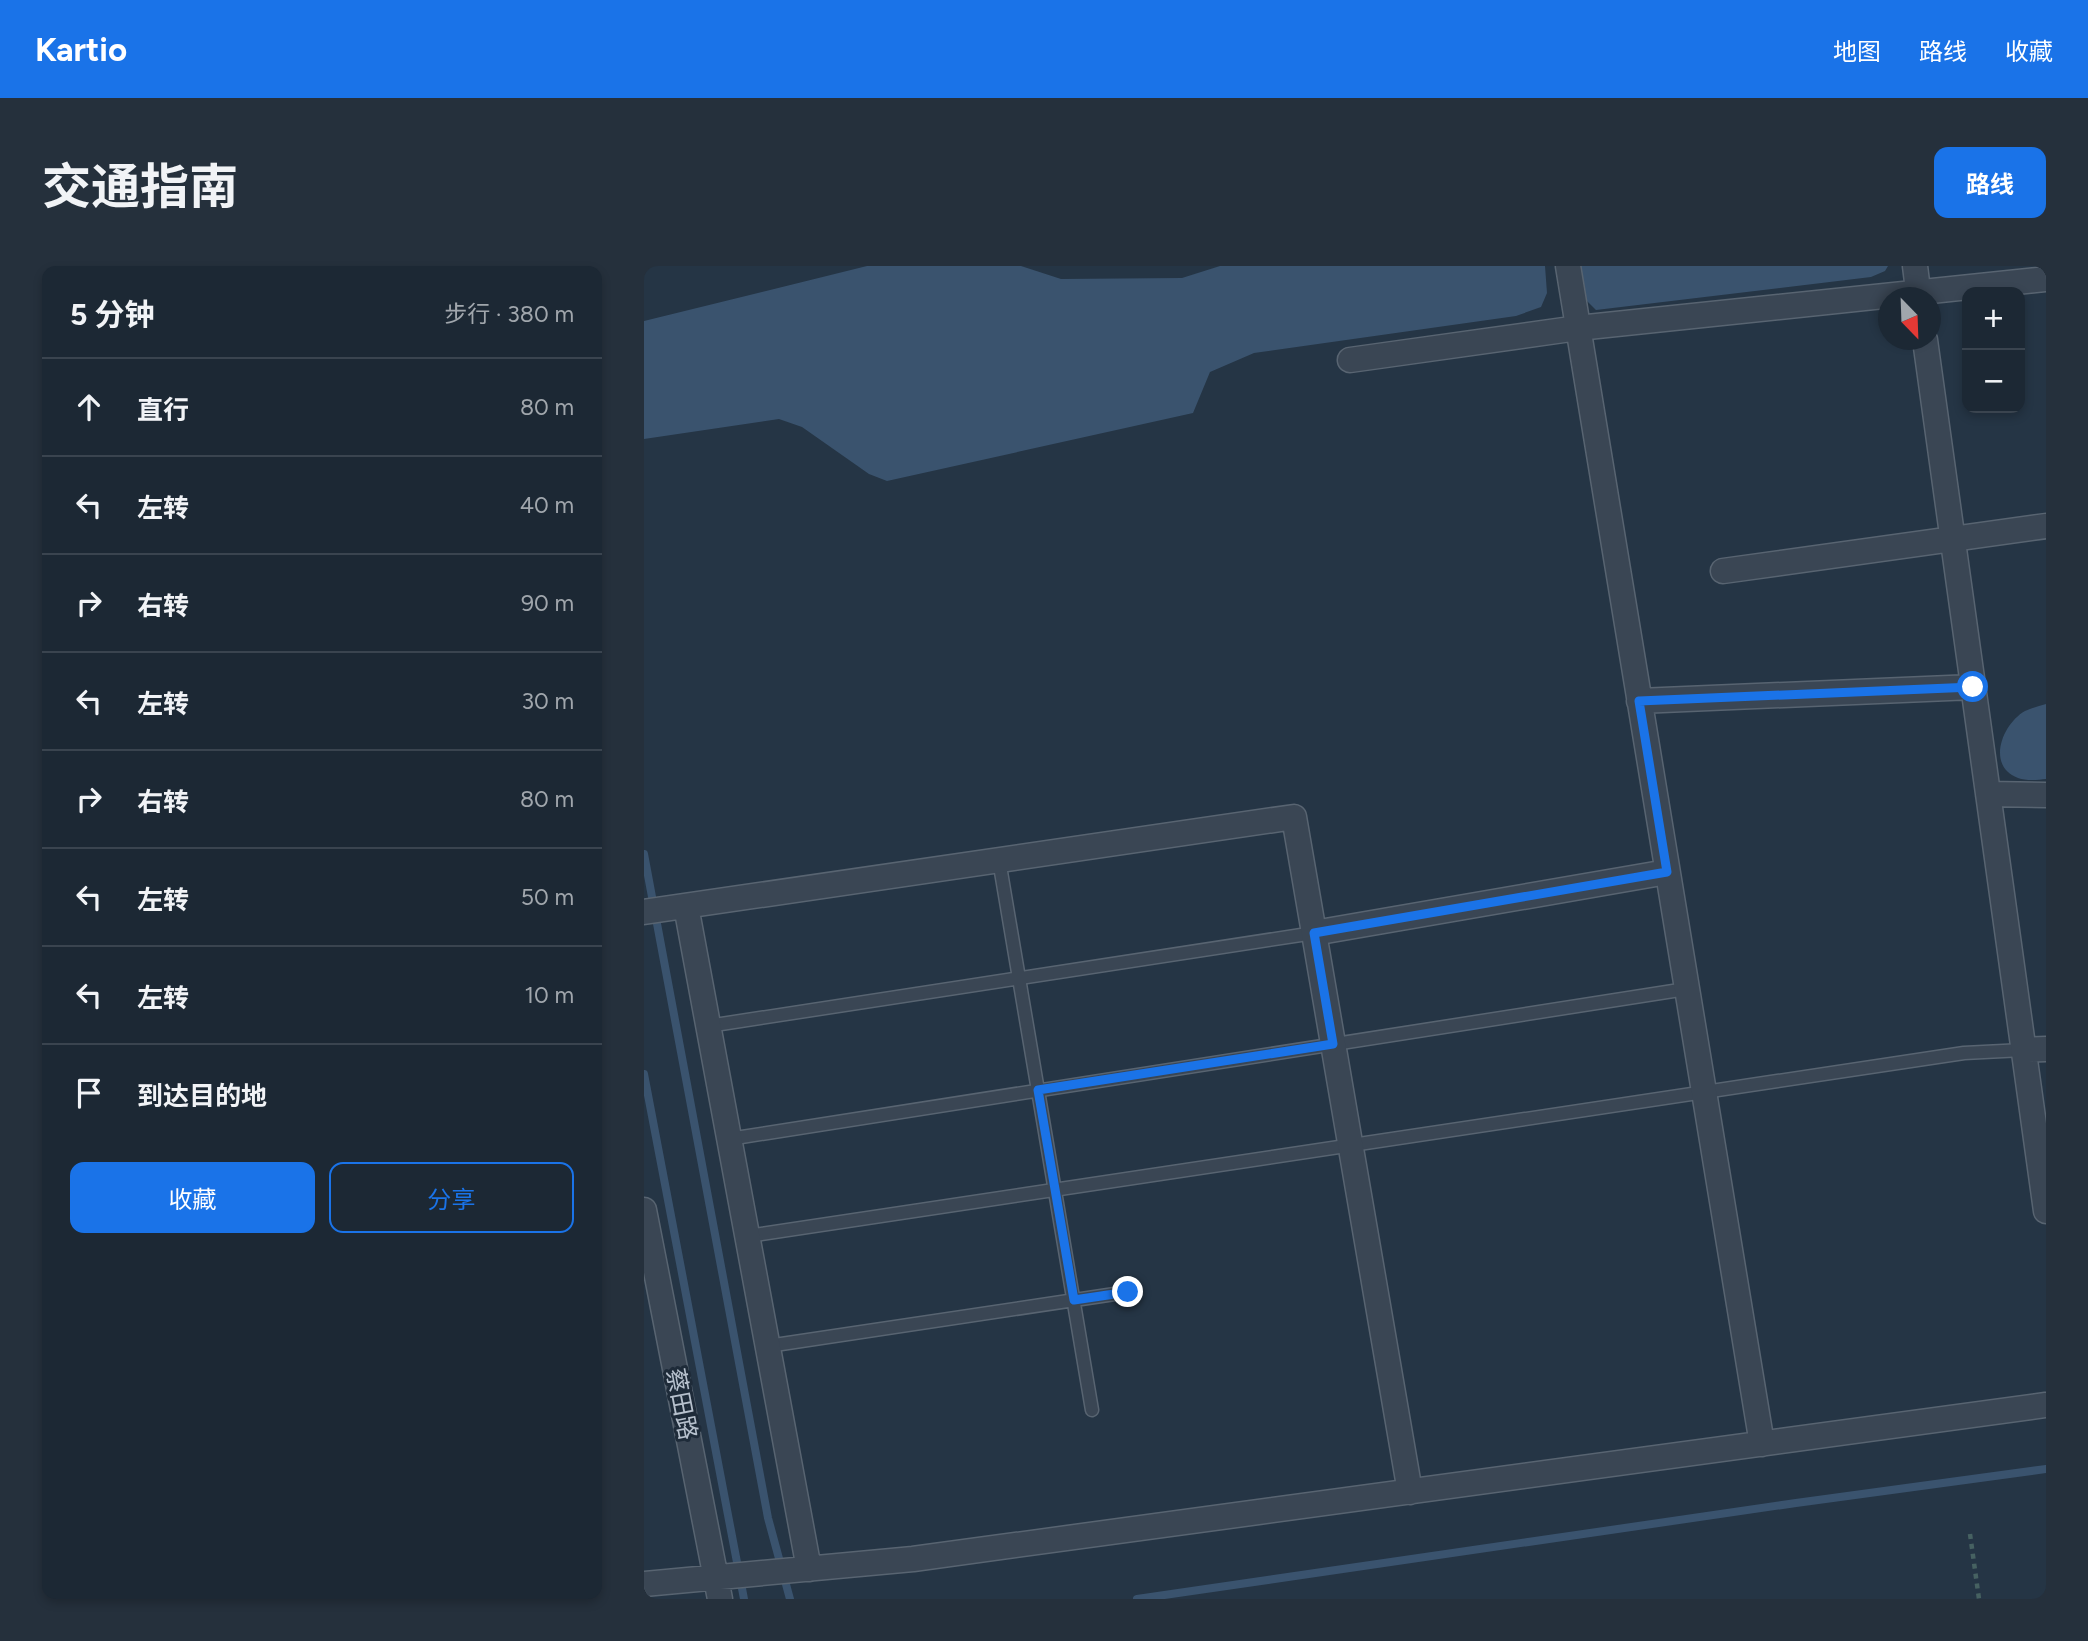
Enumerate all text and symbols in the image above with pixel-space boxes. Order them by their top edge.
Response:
text: Kartio [35,30,127,69]
text: 地图 [1833,37,1881,66]
text: 路线 [1919,37,1967,66]
text: 收藏 [2005,37,2053,66]
button: 路线 [1934,147,2046,218]
text: 交通指南 [42,157,238,216]
north arrow [1878,287,1941,350]
map controls [1962,287,2025,413]
button: + [1962,287,2025,350]
text: 5 分钟 [70,296,155,333]
text: 步行 · 380 m [444,300,574,328]
button: − [1962,350,2025,413]
icon: ahead [70,388,108,426]
text: 80 m [520,393,574,421]
text: 直行 [137,394,189,426]
icon: left [70,486,108,524]
text: 40 m [520,491,574,519]
text: 左转 [137,492,189,524]
icon: right [70,584,108,622]
text: 90 m [521,589,574,617]
text: 右转 [137,590,189,622]
route start [1957,671,1988,702]
icon: left [70,682,108,720]
text: 30 m [521,687,574,715]
text: 左转 [137,688,189,720]
icon: right [70,780,108,818]
text: 80 m [520,785,574,813]
text: 右转 [137,786,189,818]
icon: left [70,878,108,916]
text: 50 m [521,883,574,911]
text: 左转 [137,884,189,916]
icon: left [70,976,108,1014]
text: 10 m [525,981,574,1009]
text: 左转 [137,982,189,1014]
icon: arrive [70,1074,108,1112]
text: 到达目的地 [137,1080,267,1112]
button: 收藏 [70,1162,315,1233]
button: 分享 [329,1162,574,1233]
route end [1112,1276,1143,1307]
street label: 蔡田路 [661,1366,703,1442]

